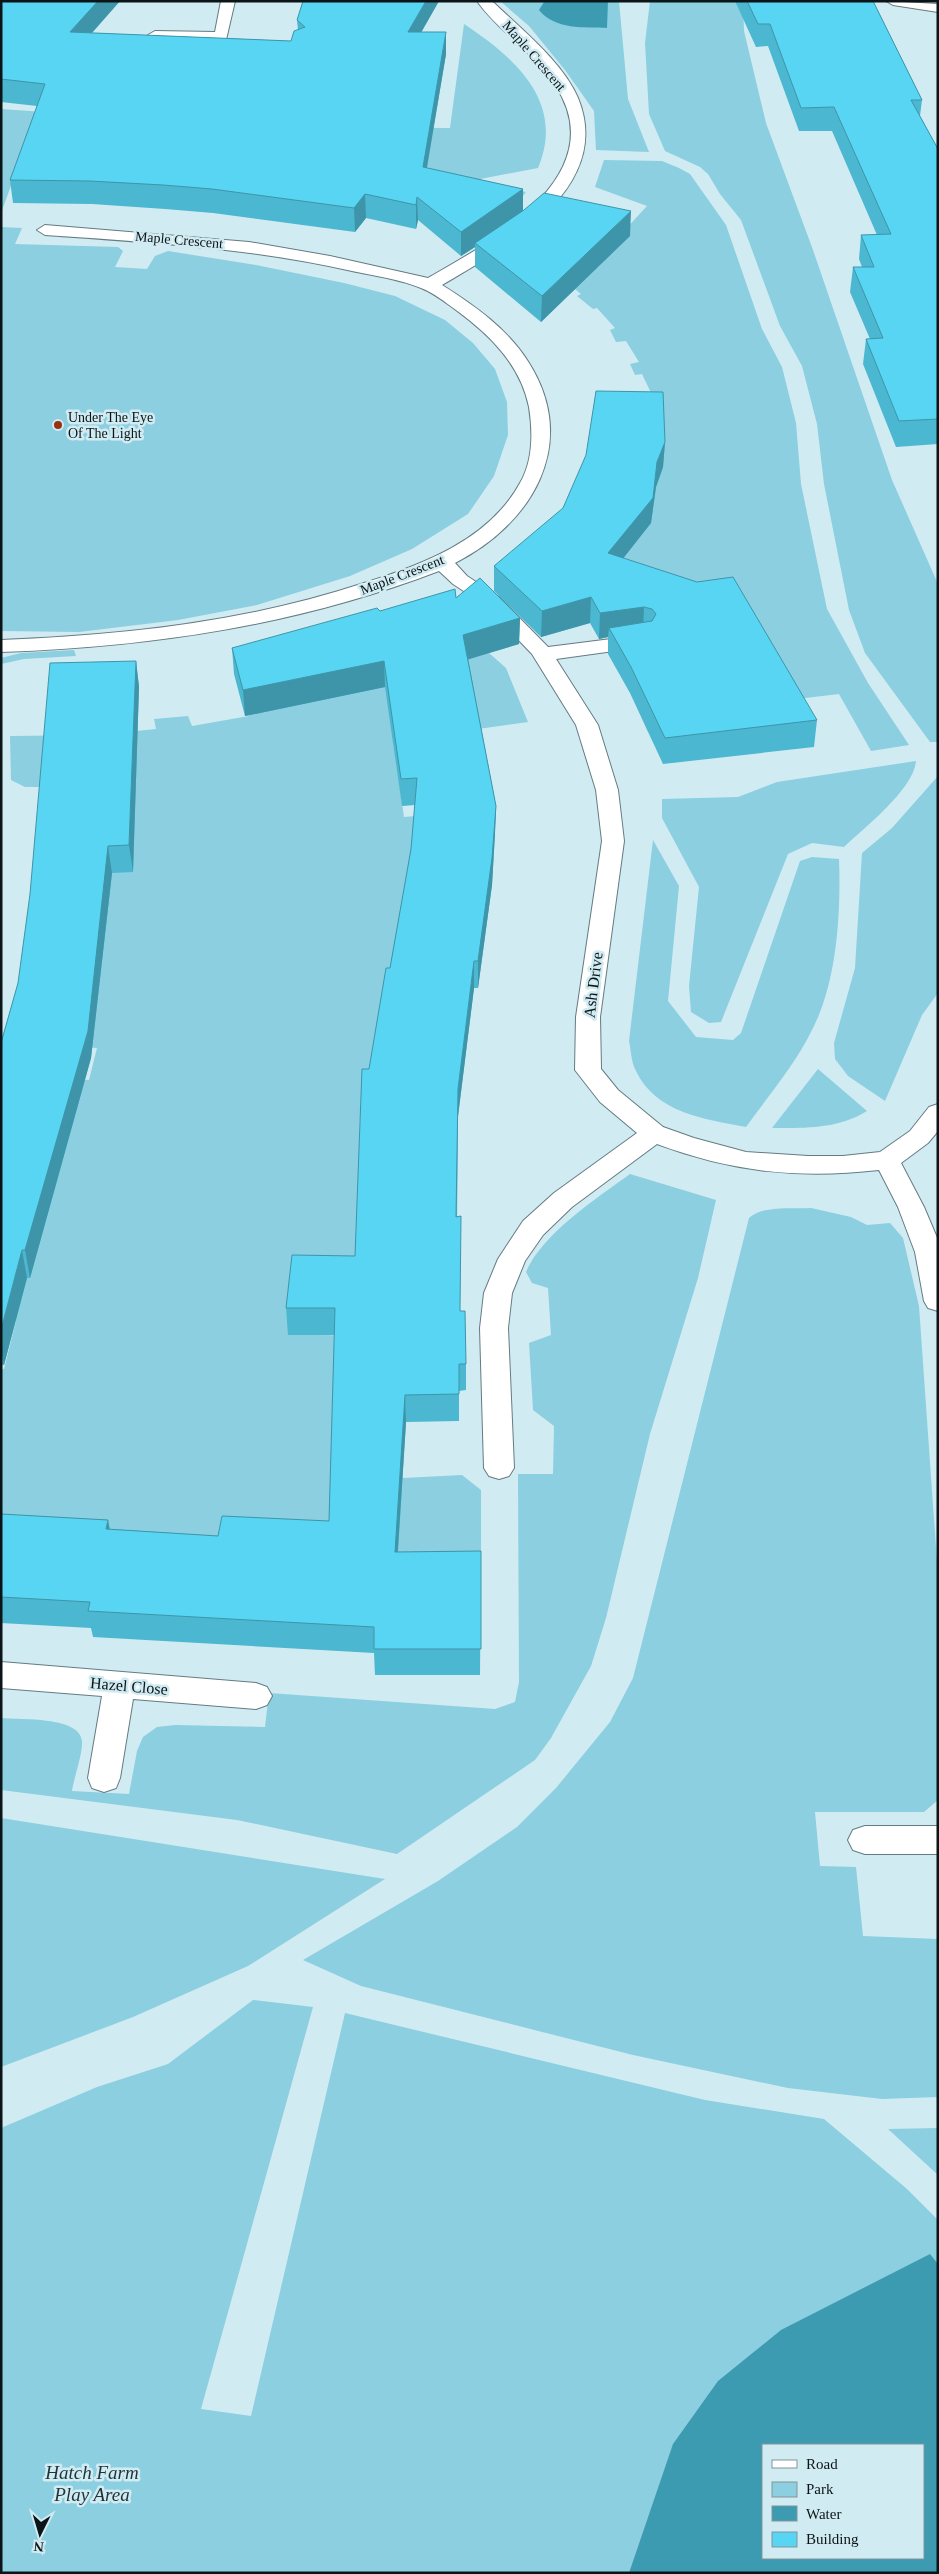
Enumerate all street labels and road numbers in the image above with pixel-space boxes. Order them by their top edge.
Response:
street label: Maple Crescent [499,18,569,94]
street label: Maple Crescent [134,229,224,251]
street label: Maple Crescent [358,552,446,598]
street label: Ash Drive [581,951,605,1019]
street label: Hazel Close [90,1674,168,1698]

